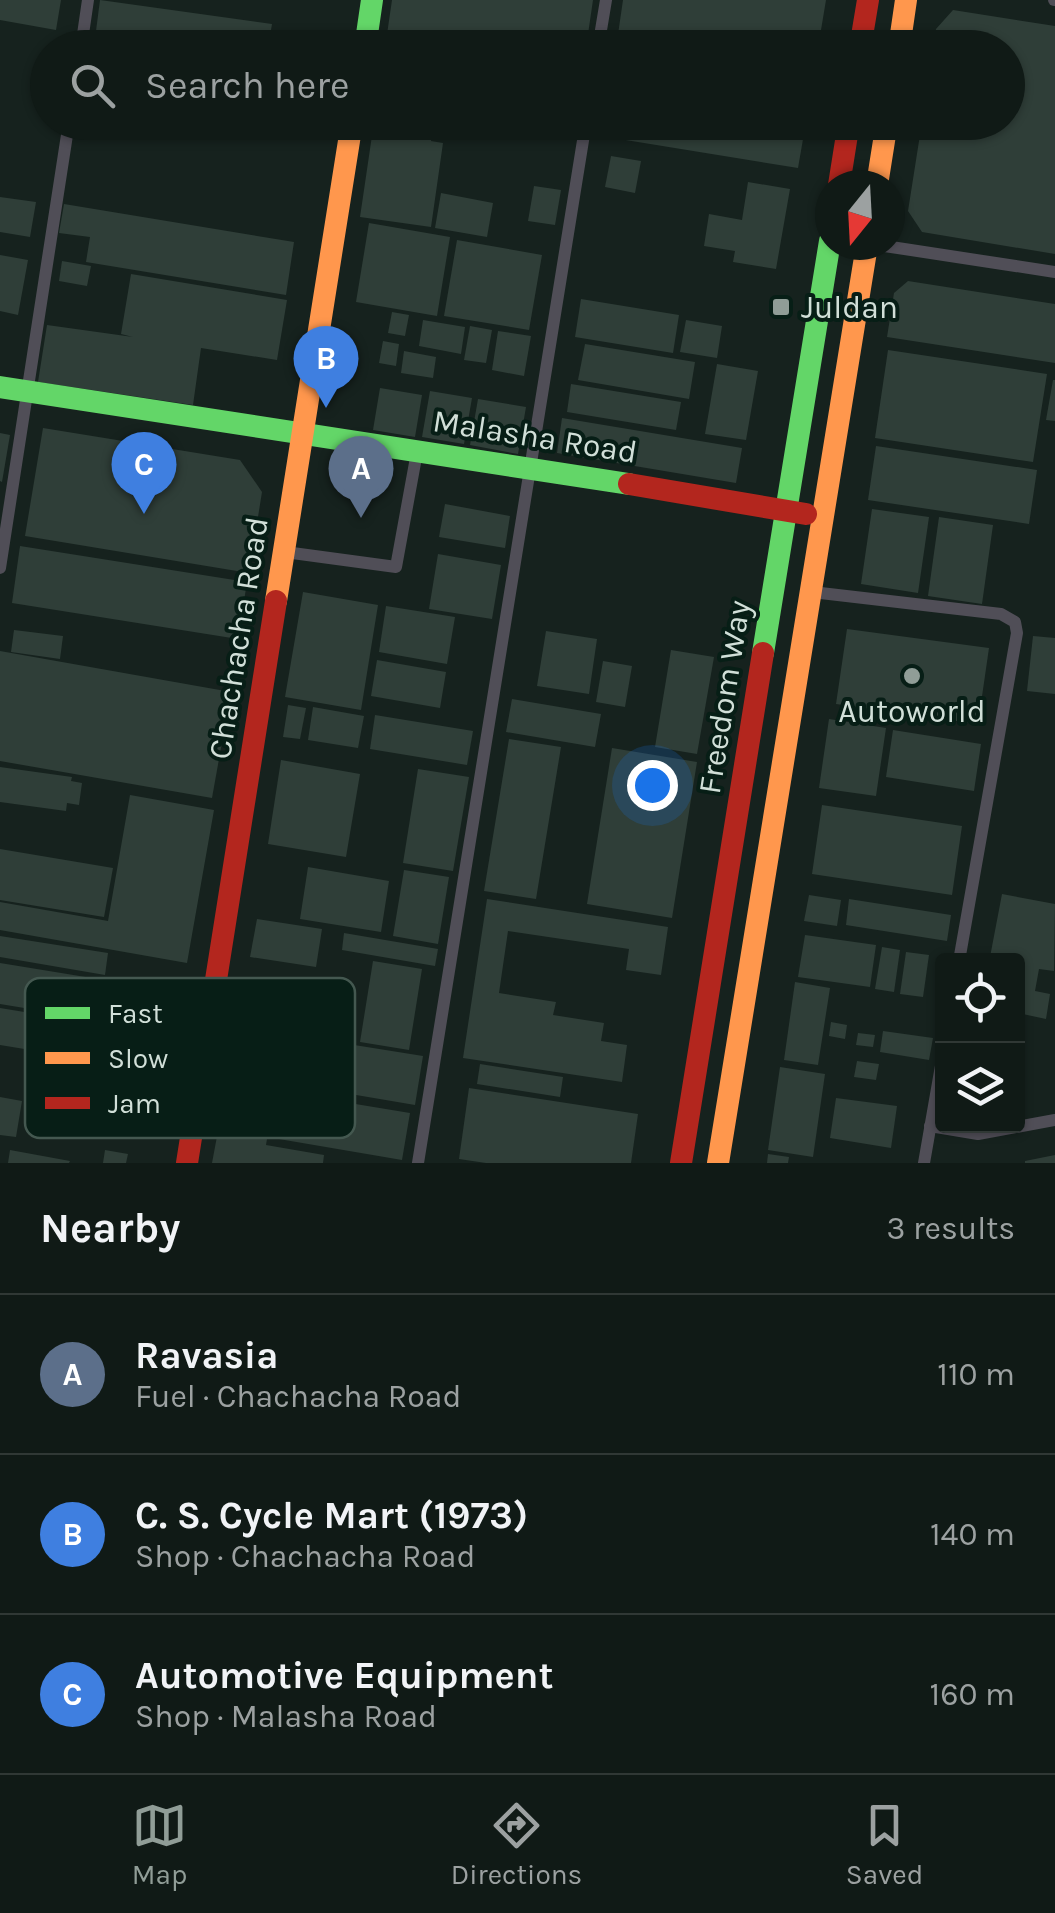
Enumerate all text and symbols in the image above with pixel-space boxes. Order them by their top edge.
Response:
search box [30,30,1025,140]
icon: search [65,58,120,113]
text: Search here [145,63,349,108]
north arrow [815,170,905,260]
place label: Juldan [801,289,898,326]
marker: Juldan [770,296,792,318]
pin: B [294,326,358,408]
street label: Malasha Road [430,402,640,471]
pin: C [112,432,176,514]
pin: A [328,436,394,518]
street label: Chachacha Road [201,514,276,762]
street label: Freedom Way [691,598,758,796]
marker: Autoworld [901,665,923,687]
place label: Autoworld [838,693,986,730]
your location [627,760,678,811]
map controls [935,953,1025,1133]
button: locate [935,953,1025,1043]
legend [25,978,355,1138]
text: Fast [108,997,163,1030]
text: Slow [108,1042,168,1075]
button: layers [935,1043,1025,1133]
text: Jam [108,1087,161,1120]
text: Nearby [40,1203,180,1253]
text: 3 results [887,1210,1015,1247]
text: Ravasia [135,1333,278,1378]
text: A [62,1356,83,1393]
text: 110 m [937,1356,1015,1393]
text: Fuel · Chachacha Road [135,1378,461,1415]
text: C. S. Cycle Mart (1973) [135,1493,528,1538]
text: B [62,1516,83,1553]
text: 140 m [930,1516,1015,1553]
text: Shop · Chachacha Road [135,1538,475,1575]
text: Automotive Equipment [135,1653,553,1698]
text: C [62,1676,83,1713]
text: 160 m [930,1676,1015,1713]
text: Shop · Malasha Road [135,1698,437,1735]
tab: Map [132,1798,187,1891]
tab: Directions [451,1798,582,1891]
tab: Saved [846,1798,923,1891]

